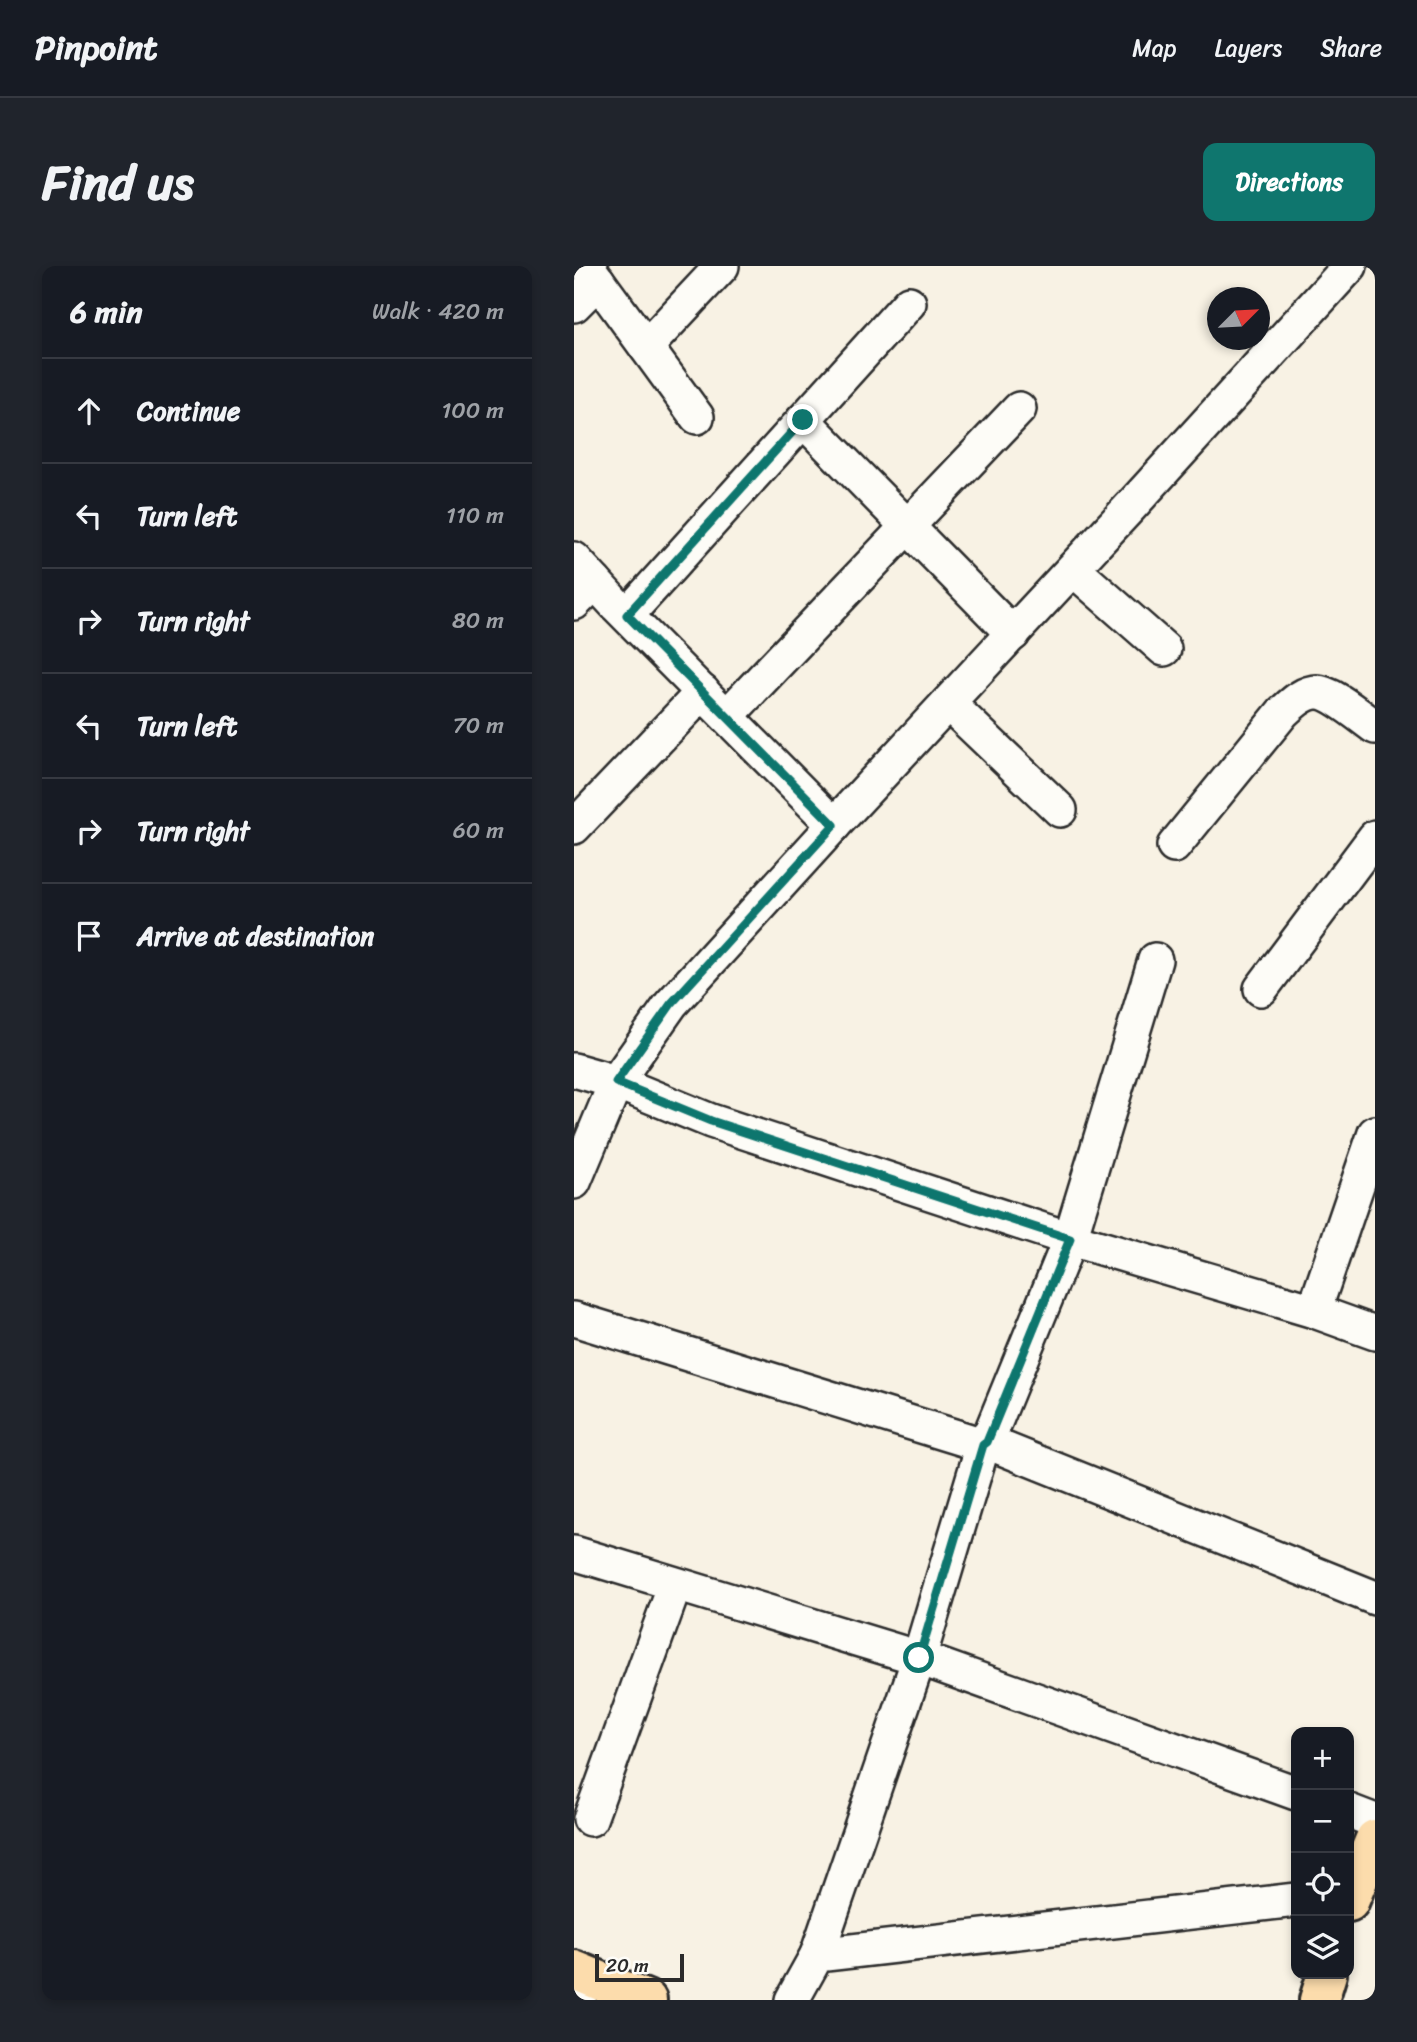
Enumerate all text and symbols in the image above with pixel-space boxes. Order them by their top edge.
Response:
text: Pinpoint [35,19,158,77]
text: Map [1132,27,1177,69]
text: Layers [1215,27,1282,69]
text: Share [1320,27,1382,69]
text: Find us [42,139,194,226]
button: Directions [1203,143,1375,221]
text: 6 min [70,285,142,339]
north arrow [1207,287,1270,350]
text: Walk · 420 m [372,291,504,332]
text: Continue [137,388,240,434]
text: 100 m [441,390,504,431]
icon: ahead [70,392,108,430]
route end [787,404,818,435]
text: Turn left [137,493,237,539]
text: 110 m [446,495,504,536]
icon: left [70,497,108,535]
text: Turn right [137,598,250,644]
text: 80 m [452,600,504,641]
icon: right [70,602,108,640]
text: Turn left [137,703,237,749]
text: 70 m [453,705,504,746]
icon: left [70,707,108,745]
text: Turn right [137,808,250,854]
text: 60 m [453,810,504,851]
icon: right [70,812,108,850]
text: Arrive at destination [137,913,374,959]
icon: arrive [70,917,108,955]
route start [903,1642,934,1673]
map controls [1291,1727,1354,1979]
button: + [1291,1727,1354,1790]
button: − [1291,1790,1354,1853]
button: locate [1291,1853,1354,1916]
button: layers [1291,1916,1354,1979]
text: 20 m [606,1949,649,1982]
scale bar [595,1951,684,1983]

